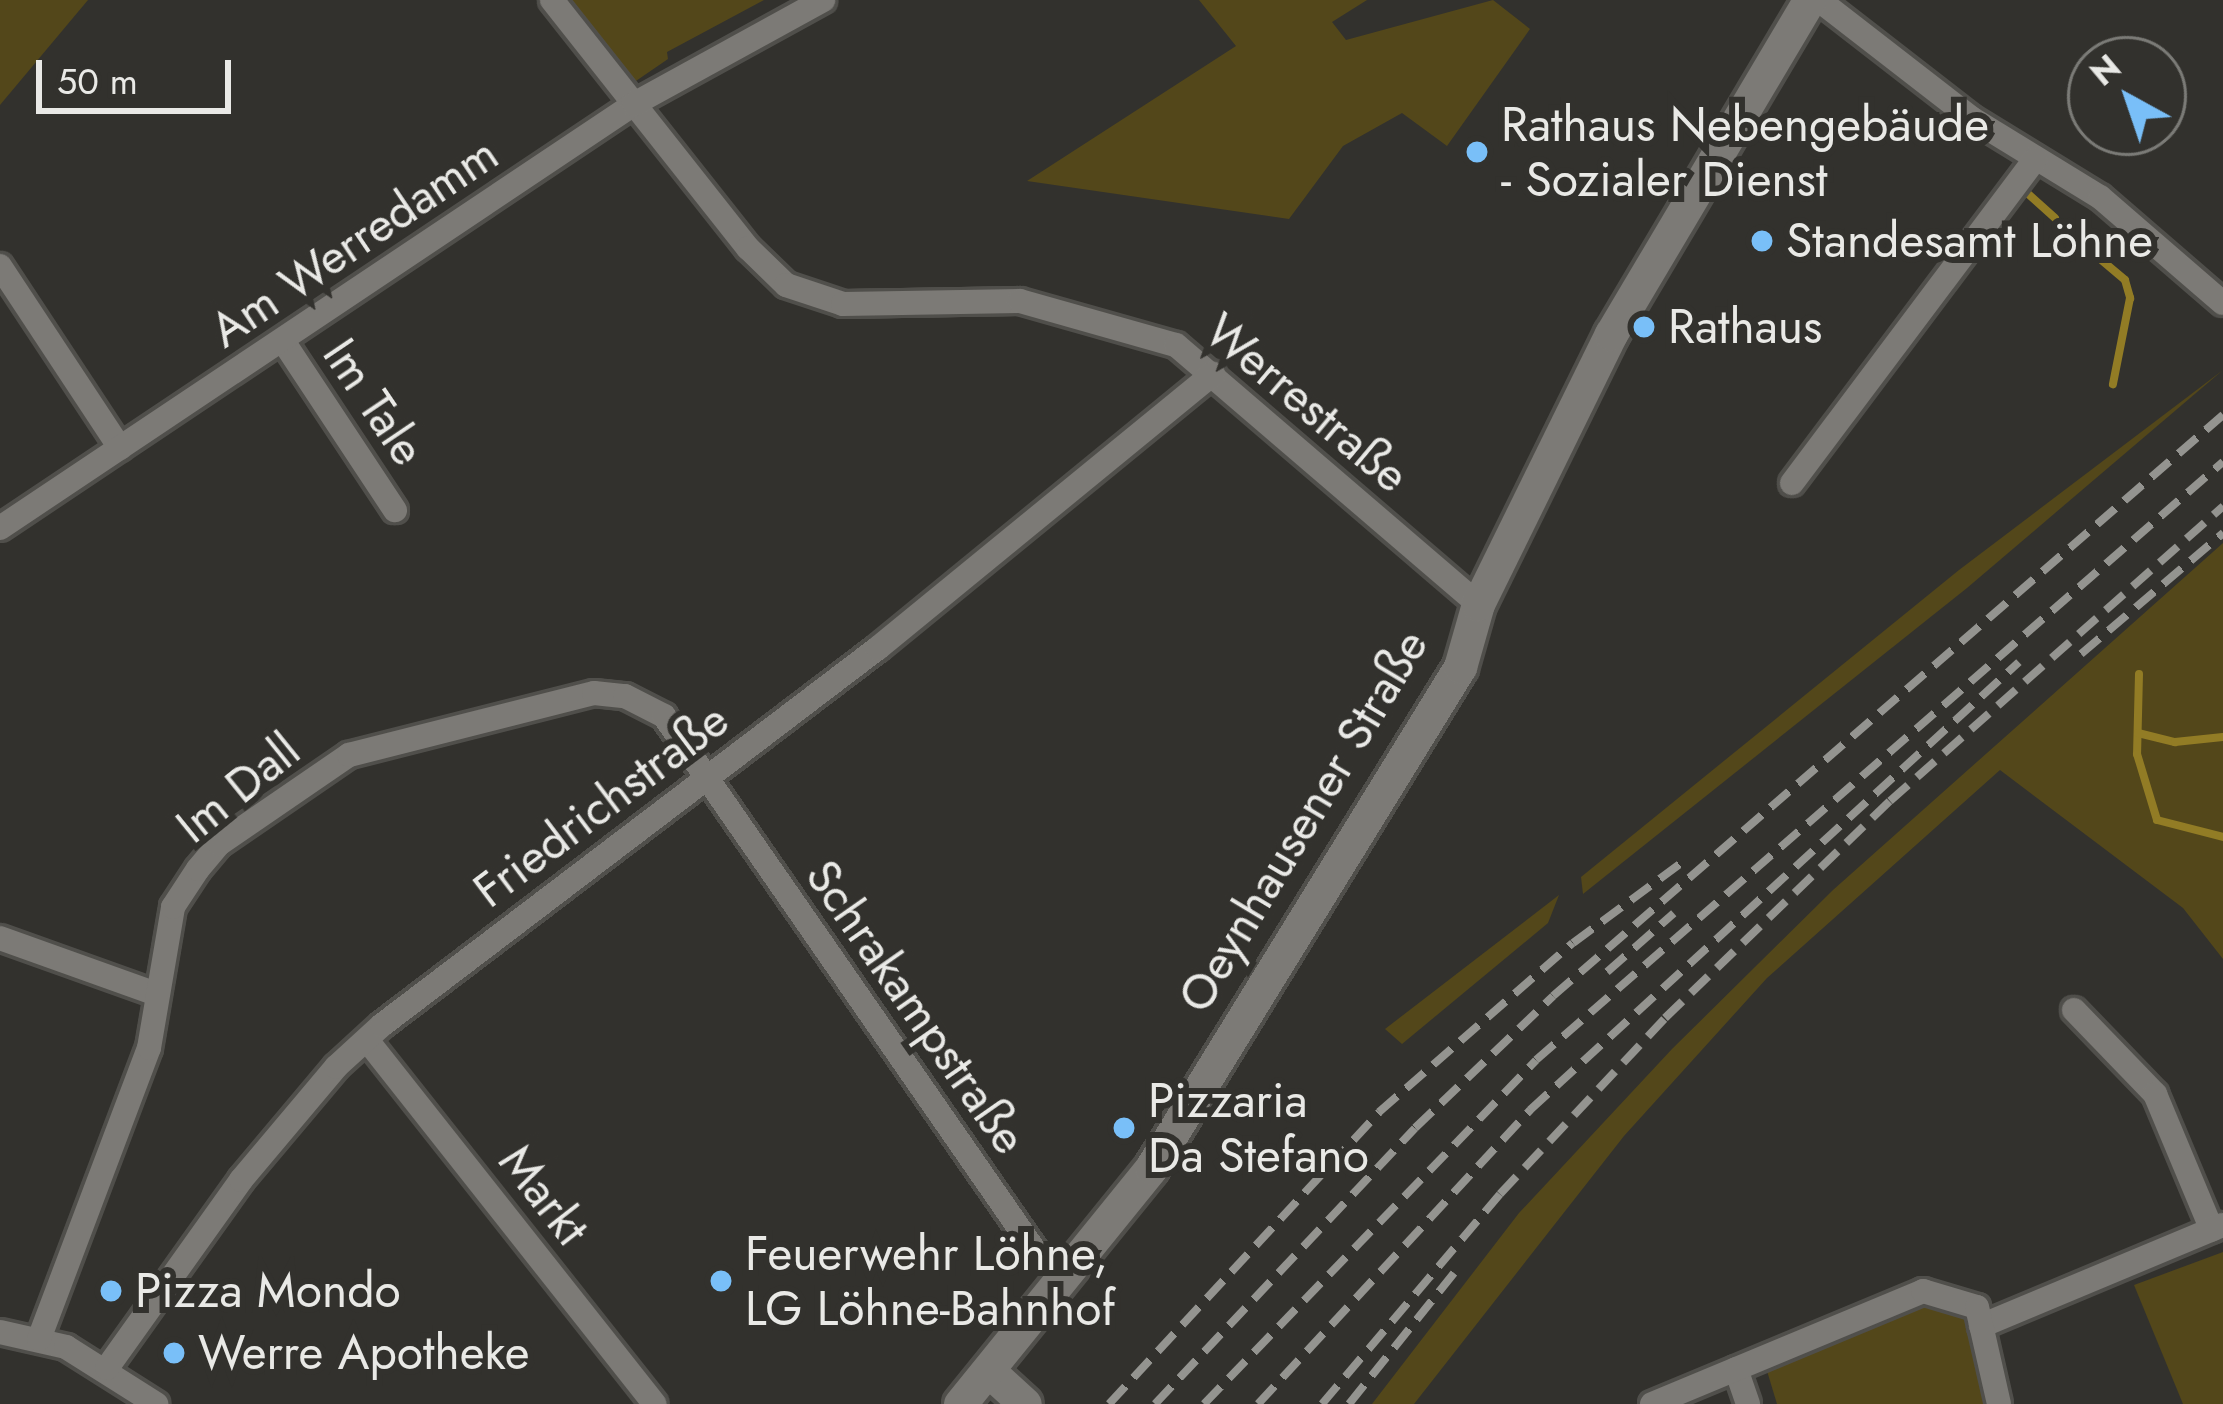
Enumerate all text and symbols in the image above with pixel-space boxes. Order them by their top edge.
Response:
scale bar [42,36,237,110]
north arrow [2067,36,2187,156]
text: N [2080,44,2131,97]
text: 50 m [57,55,138,107]
place label: Rathaus Nebengebäude - Sozialer Dienst [1501,95,1989,208]
street label: Am Werredamm [199,125,509,359]
marker: Rathaus Nebengebäude - Sozialer Dienst [1464,139,1490,165]
place label: Standesamt Löhne [1786,212,2153,270]
marker: Standesamt Löhne [1749,228,1775,254]
place label: Rathaus [1668,298,1822,356]
street label: Werrestraße [1194,301,1420,505]
marker: Rathaus [1631,314,1657,340]
street label: Im Tale [311,328,437,476]
street label: Oeynhausener Straße [1166,619,1440,1023]
street label: Friedrichstraße [463,691,739,919]
street label: Im Dall [165,721,311,855]
street label: Schrakampstraße [793,849,1039,1165]
place label: Pizzaria Da Stefano [1148,1071,1369,1184]
marker: Pizzaria Da Stefano [1111,1115,1137,1141]
street label: Markt [487,1134,601,1256]
place label: Feuerwehr Löhne, LG Löhne-Bahnhof [745,1224,1115,1337]
place label: Pizza Mondo [135,1262,401,1320]
marker: Feuerwehr Löhne, LG Löhne-Bahnhof [708,1268,734,1294]
marker: Pizza Mondo [98,1278,124,1304]
place label: Werre Apotheke [198,1324,530,1382]
marker: Werre Apotheke [161,1340,187,1366]

